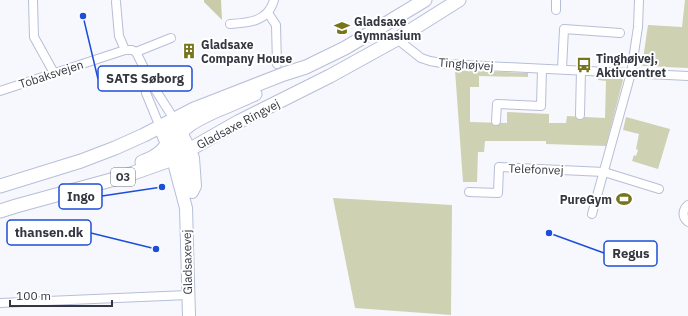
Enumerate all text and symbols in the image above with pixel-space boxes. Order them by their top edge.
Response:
place label: Gladsaxe Gymnasium [354,14,421,43]
school or university icon: Gladsaxe Gymnasium [333,19,351,37]
place label: Gladsaxe Company House [201,37,292,66]
building icon: Gladsaxe Company House [180,42,198,60]
place label: Tinghøjvej, Aktivcentret [596,51,667,80]
street label: Tinghøjvej [438,55,494,73]
bus stop icon: Tinghøjvej, Aktivcentret [575,56,593,74]
street label: Tobaksvejen [17,57,85,91]
callout: SATS Søborg [98,66,192,91]
text: SATS Søborg [106,70,185,87]
street label: Gladsaxe Ringvej [194,96,282,152]
street label: Telefonvej [508,161,564,177]
road number: O3 [111,168,135,186]
callout: Ingo [59,184,102,209]
text: Ingo [67,188,95,205]
sports icon: PureGym [615,190,633,208]
place label: PureGym [560,192,612,207]
callout: thansen.dk [7,220,91,245]
text: thansen.dk [15,224,84,241]
street label: Gladsaxevej [179,229,195,295]
callout: Regus [604,241,657,266]
text: Regus [612,245,650,262]
scale bar [10,282,112,308]
text: 100 m [16,288,51,303]

